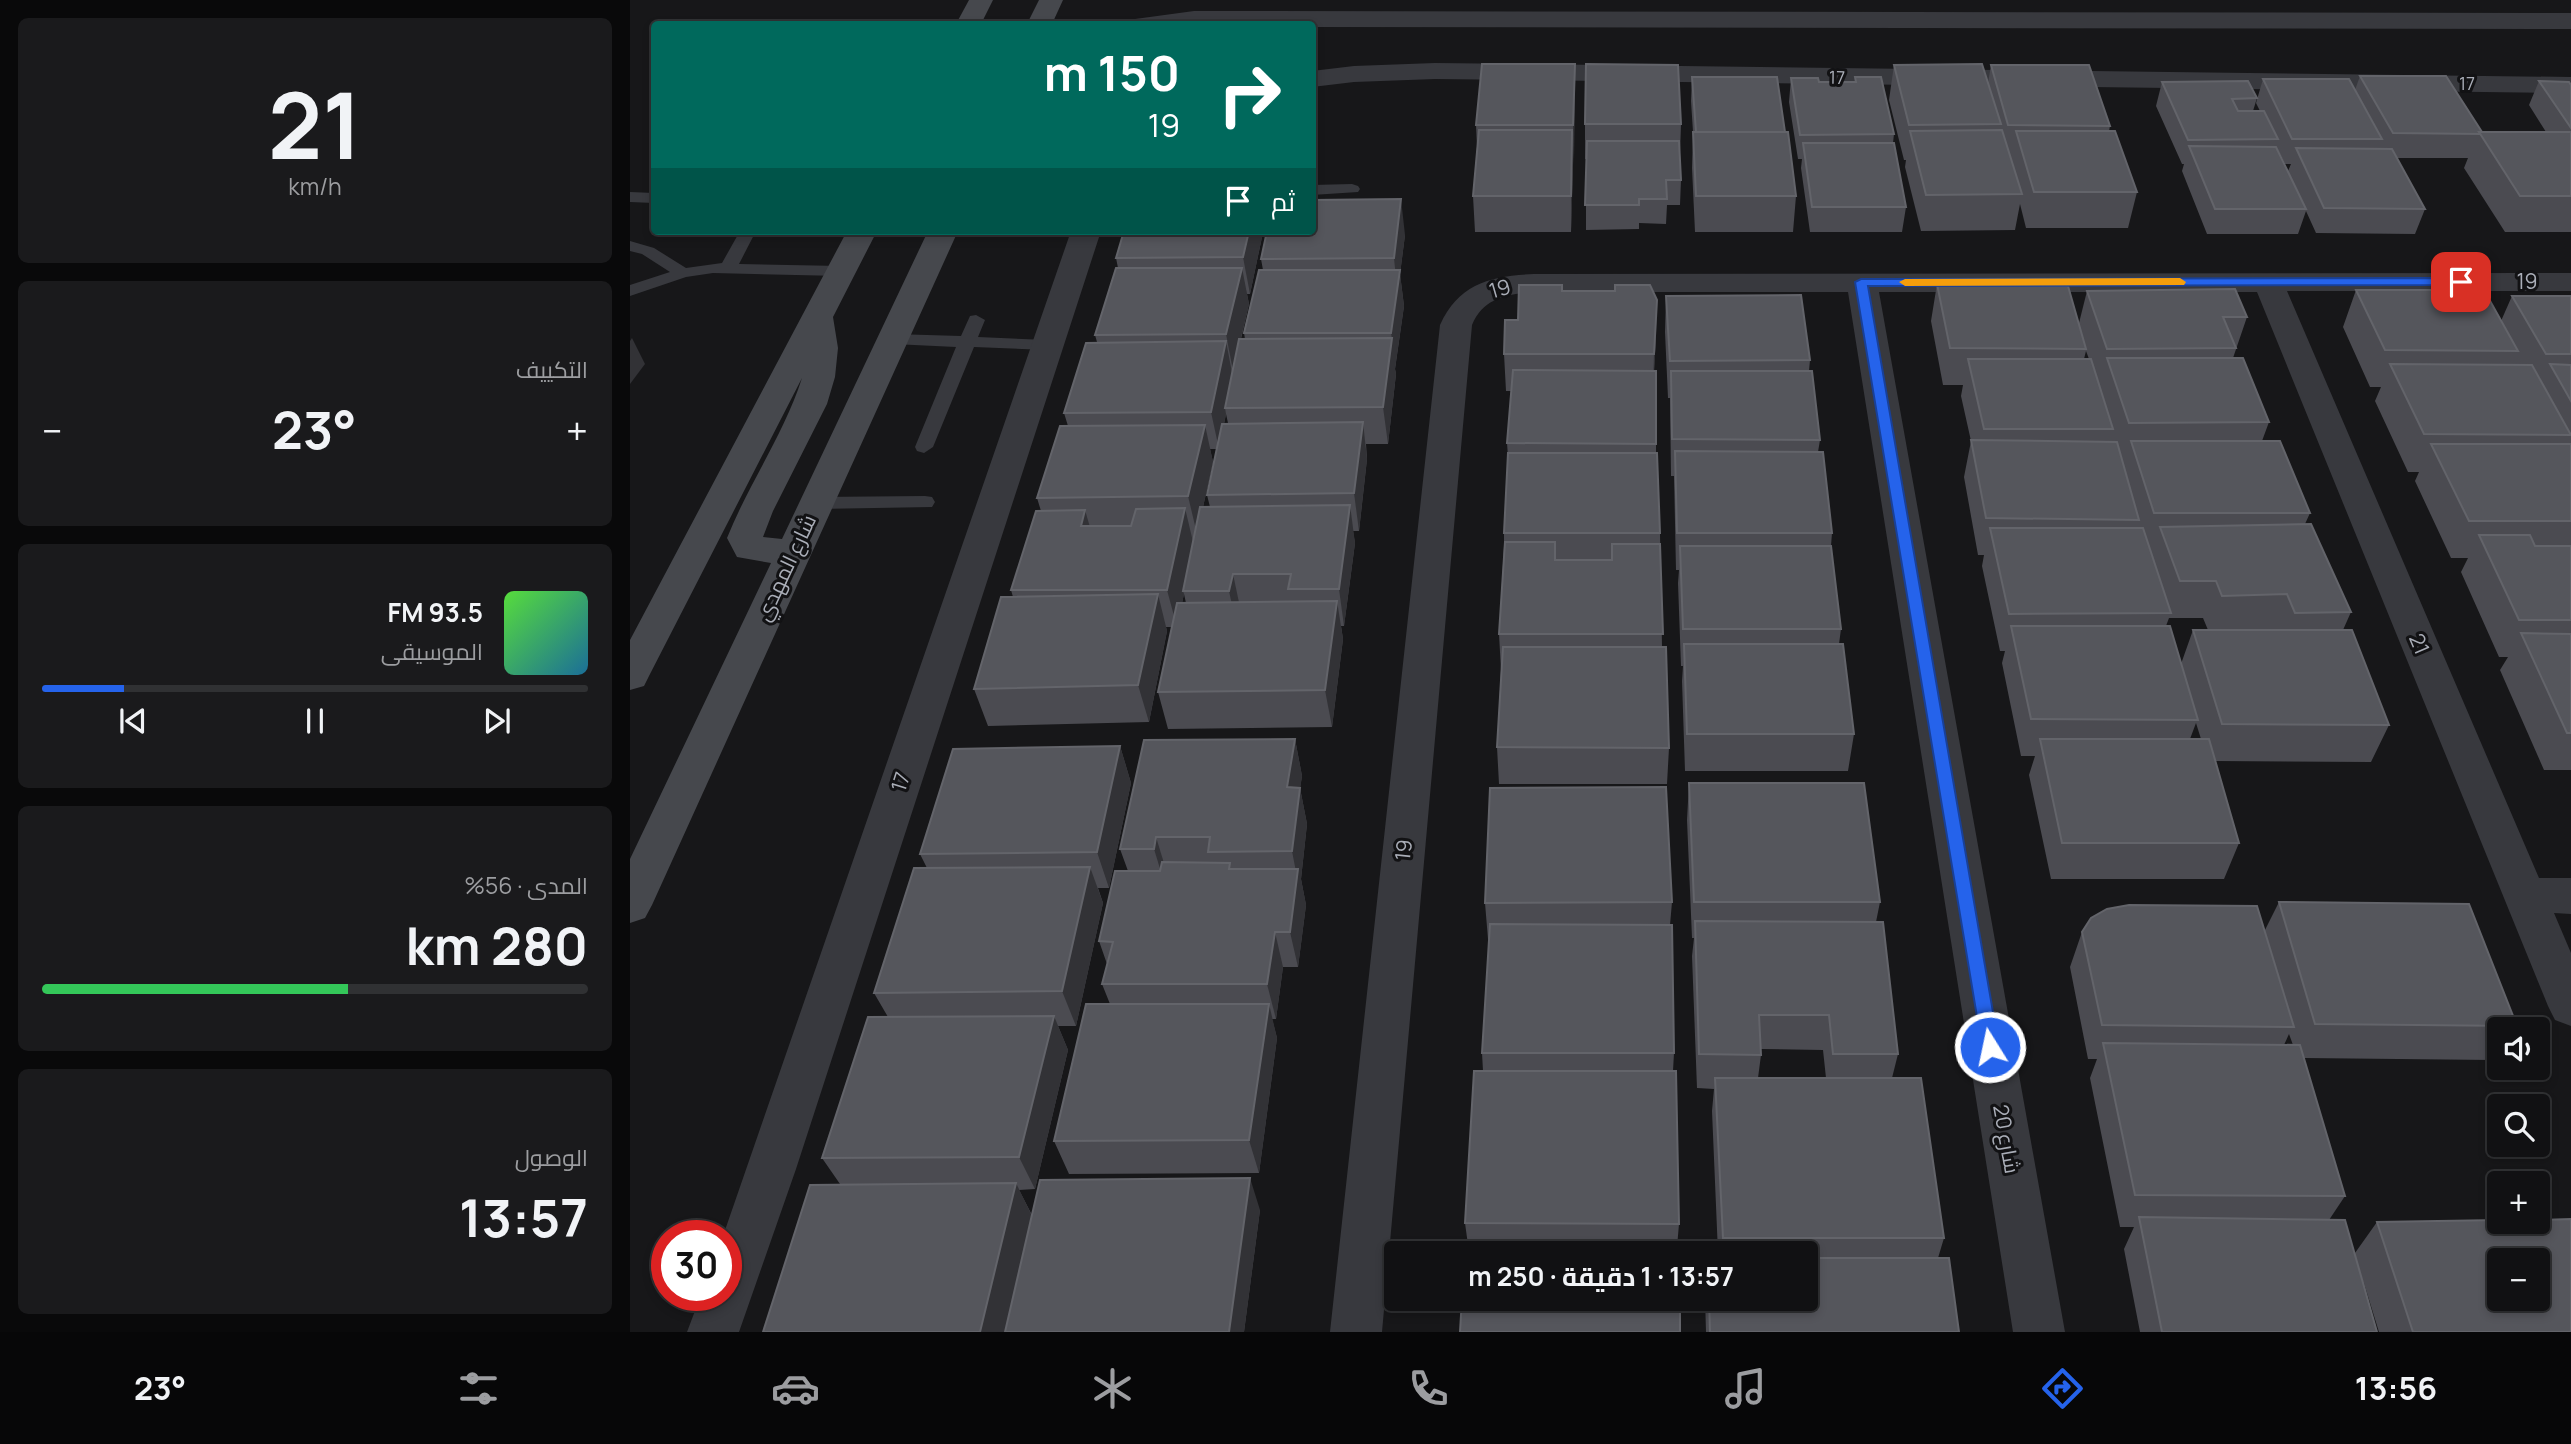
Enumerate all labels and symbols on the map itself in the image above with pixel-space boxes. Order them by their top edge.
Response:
street label: 17 [1829,65,1845,89]
street label: 17 [2459,71,2475,95]
pin [2431,252,2491,312]
street label: 19 [2516,267,2538,295]
street label: 19 [1486,272,1514,304]
street label: شارع المهدي [748,510,825,627]
street label: 21 [2403,629,2437,658]
street label: 17 [884,768,916,795]
street label: 19 [1388,838,1418,862]
position arrow [1953,1010,2027,1084]
street label: شارع 20 [1986,1102,2027,1176]
speed limit sign: 30 [651,1220,742,1311]

